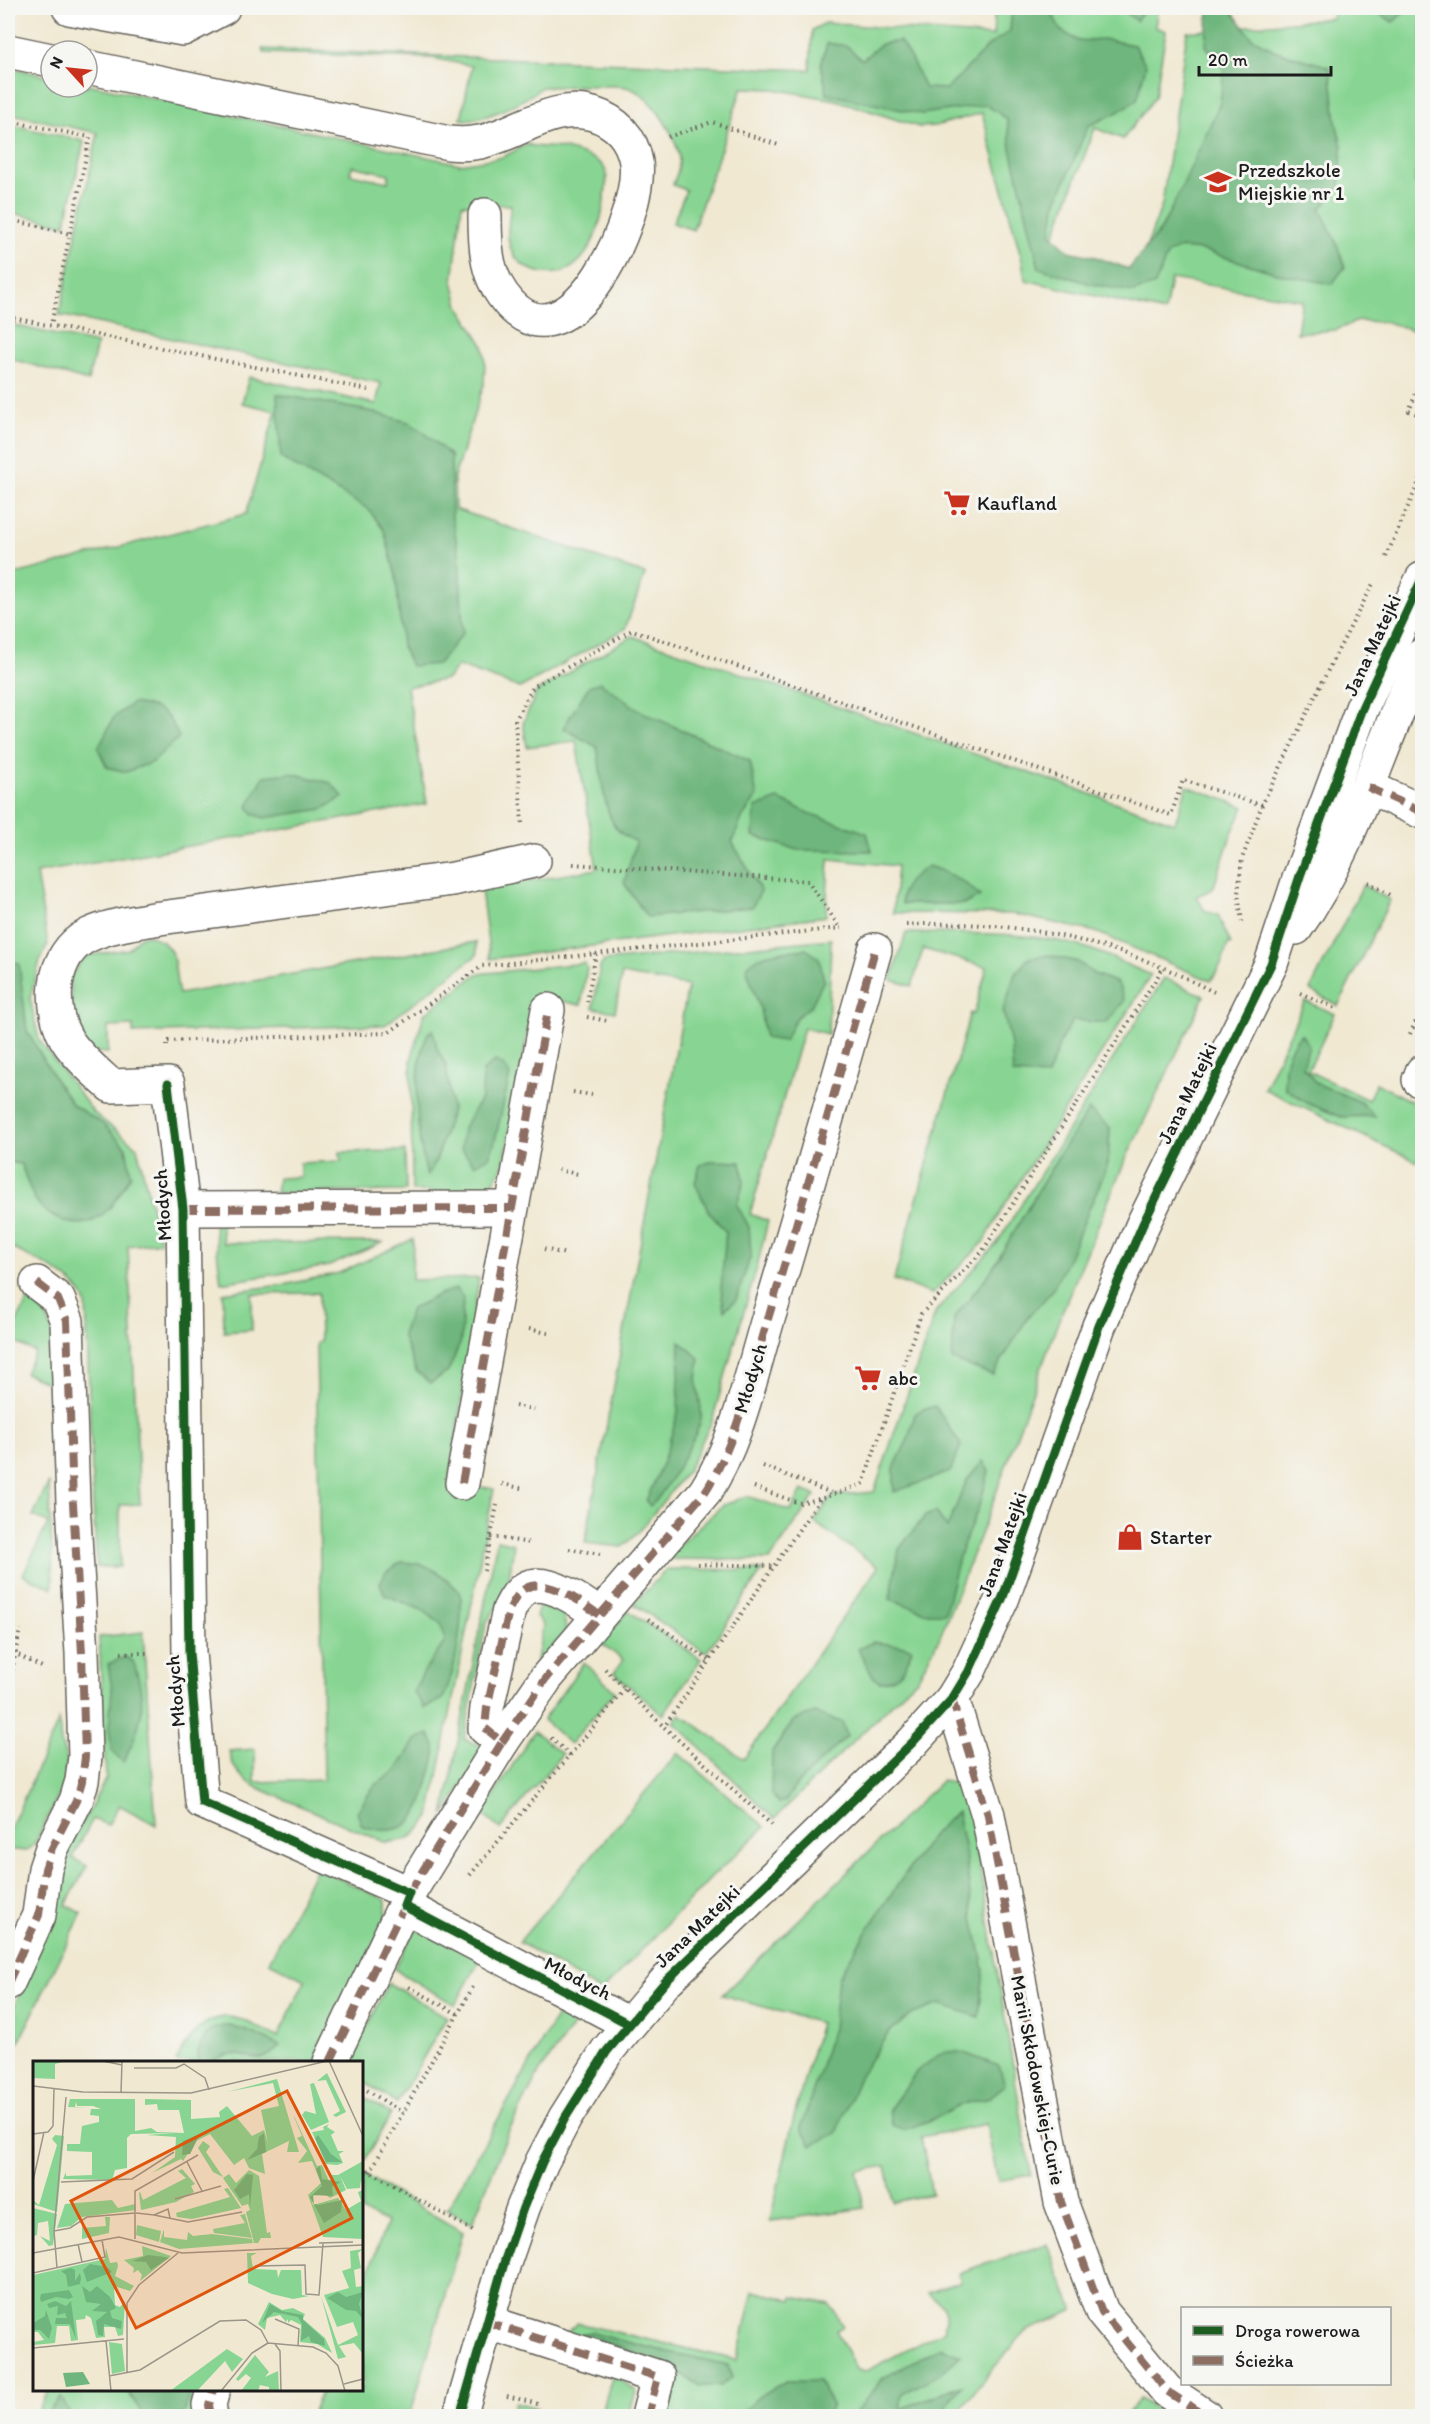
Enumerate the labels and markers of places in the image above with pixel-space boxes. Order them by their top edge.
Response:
place label: Przedszkole Miejskie nr 1 [1238,158,1344,205]
school or university icon: Przedszkole Miejskie nr 1 [1203,167,1233,197]
supermarket icon: Kaufland [942,488,972,518]
place label: Kaufland [977,491,1057,515]
supermarket icon: abc [853,1363,883,1393]
place label: abc [888,1366,918,1390]
shop icon: Starter [1115,1522,1145,1552]
place label: Starter [1150,1525,1212,1549]

